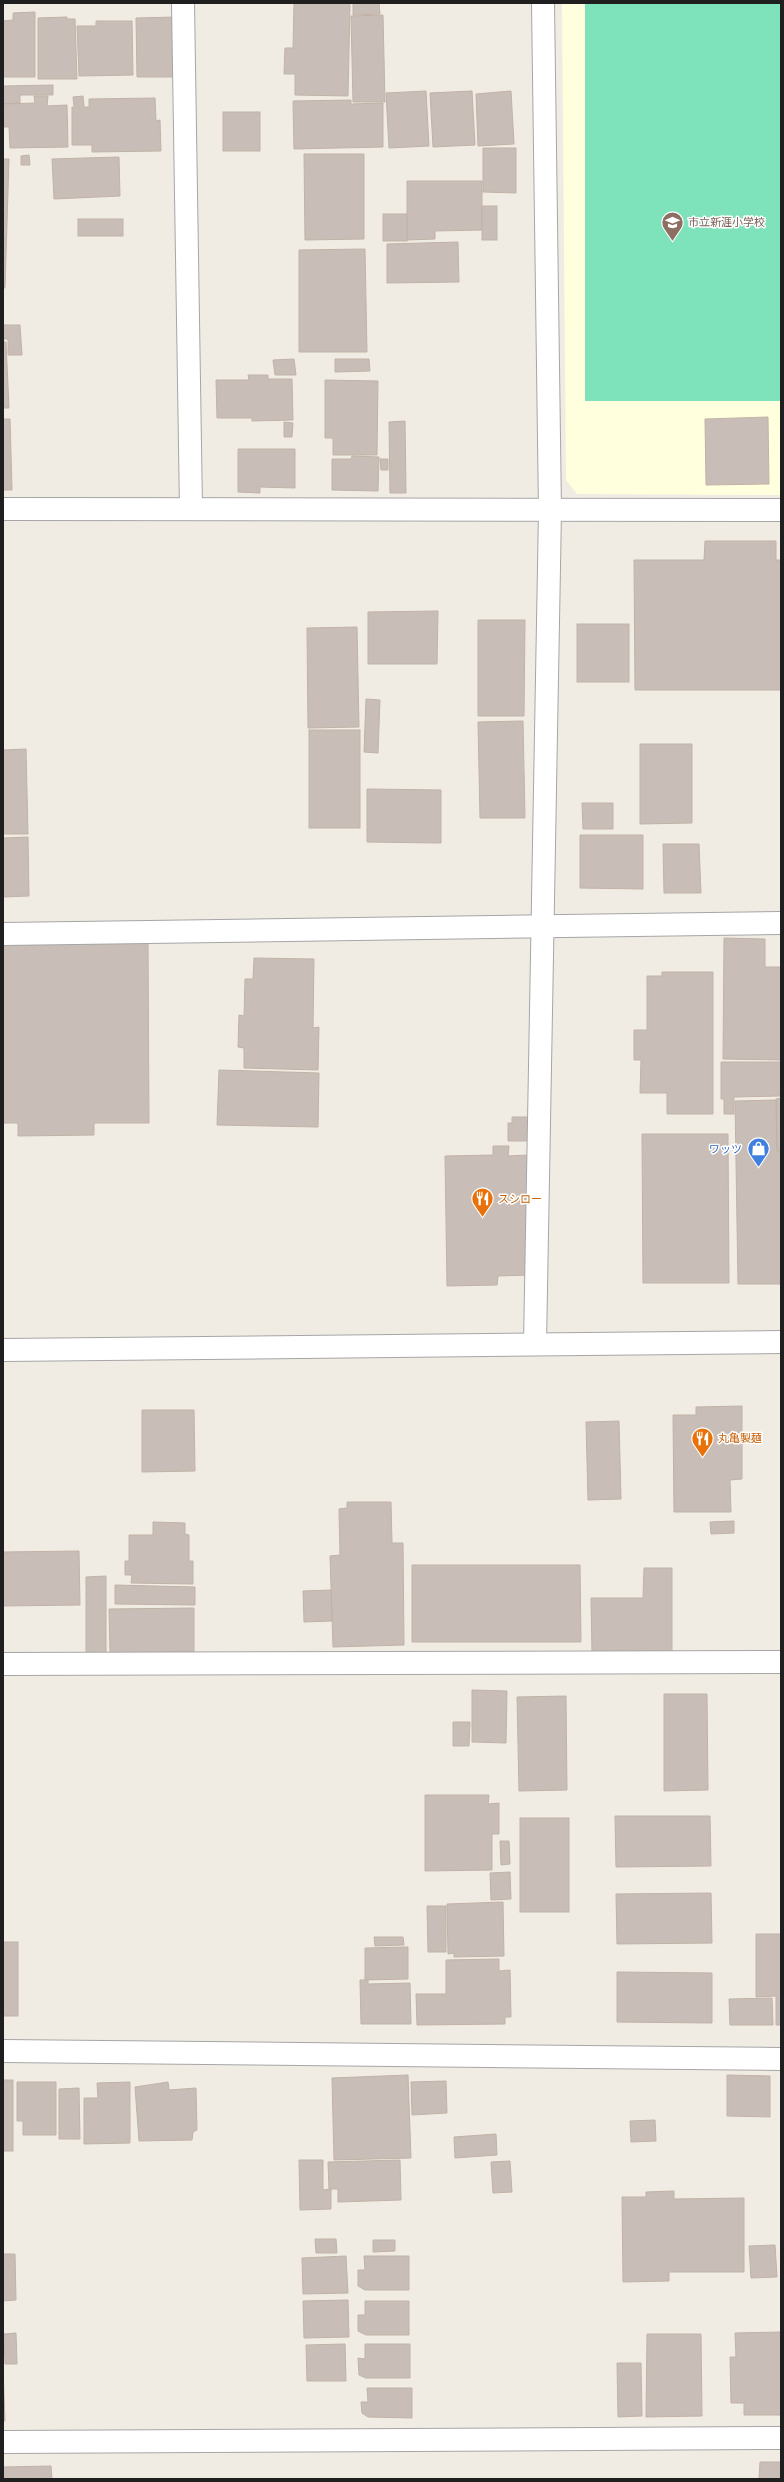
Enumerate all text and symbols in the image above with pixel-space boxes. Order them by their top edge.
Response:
school or university icon: 市立新涯小学校 [660,209,686,242]
place label: 市立新涯小学校 [688,216,765,229]
shop icon: ワッツ [745,1136,771,1169]
place label: ワッツ [709,1143,742,1156]
restaurant icon: スシロー [470,1186,496,1219]
place label: スシロー [498,1193,542,1206]
restaurant icon: 丸亀製麺 [689,1425,715,1458]
place label: 丸亀製麺 [718,1432,762,1445]

